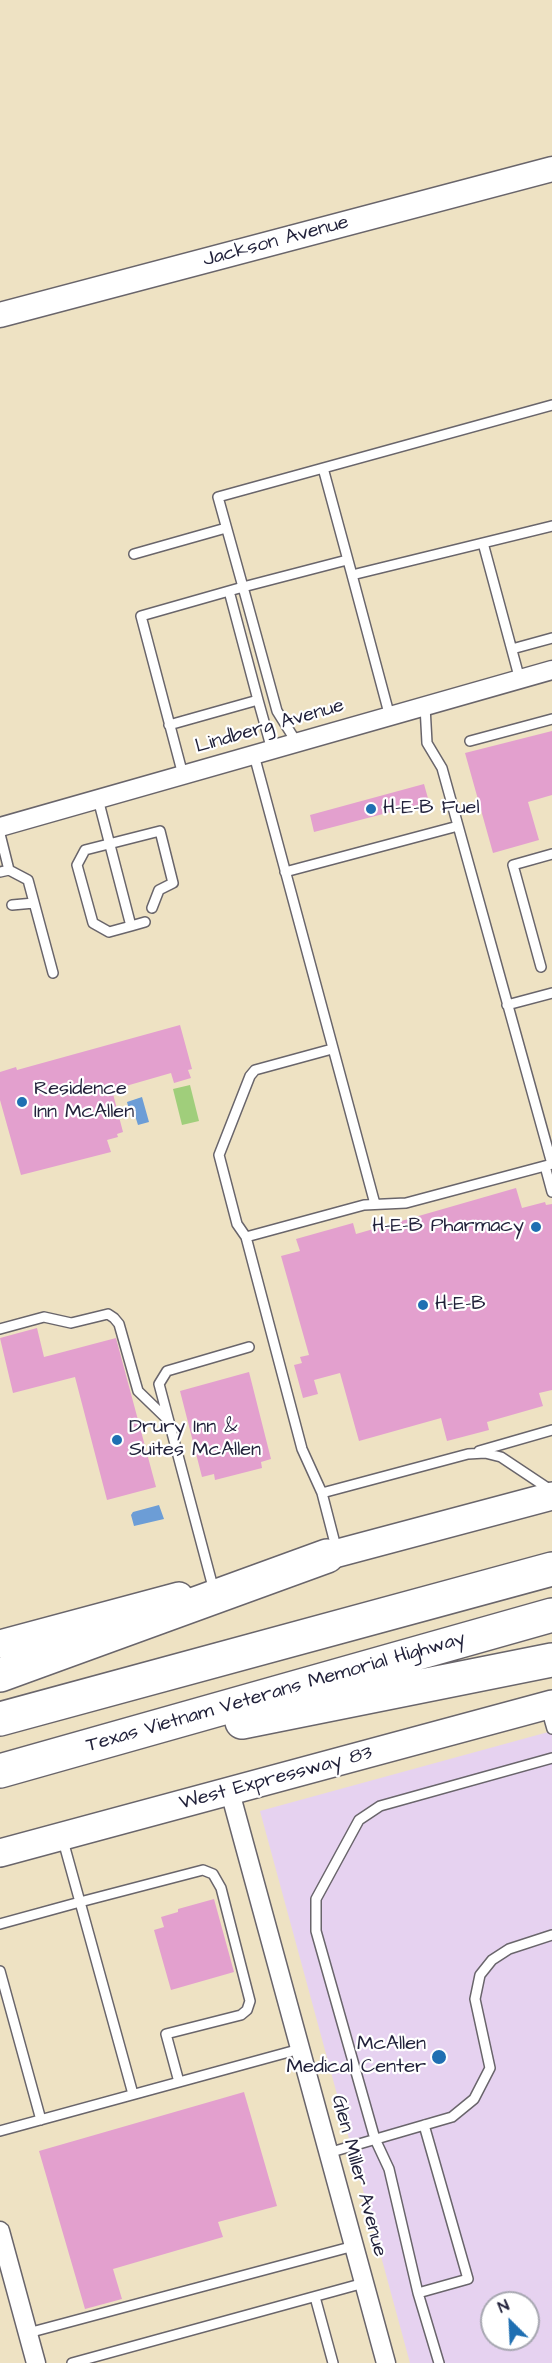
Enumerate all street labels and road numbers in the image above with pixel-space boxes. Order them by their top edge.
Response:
street label: Jackson Avenue [200,211,352,273]
street label: Lindberg Avenue [193,694,347,760]
street label: Texas Vietnam Veterans Memorial Highway [84,1627,468,1759]
street label: West Expressway 83 [177,1742,375,1816]
street label: Glen Miller Avenue [325,2092,391,2260]

